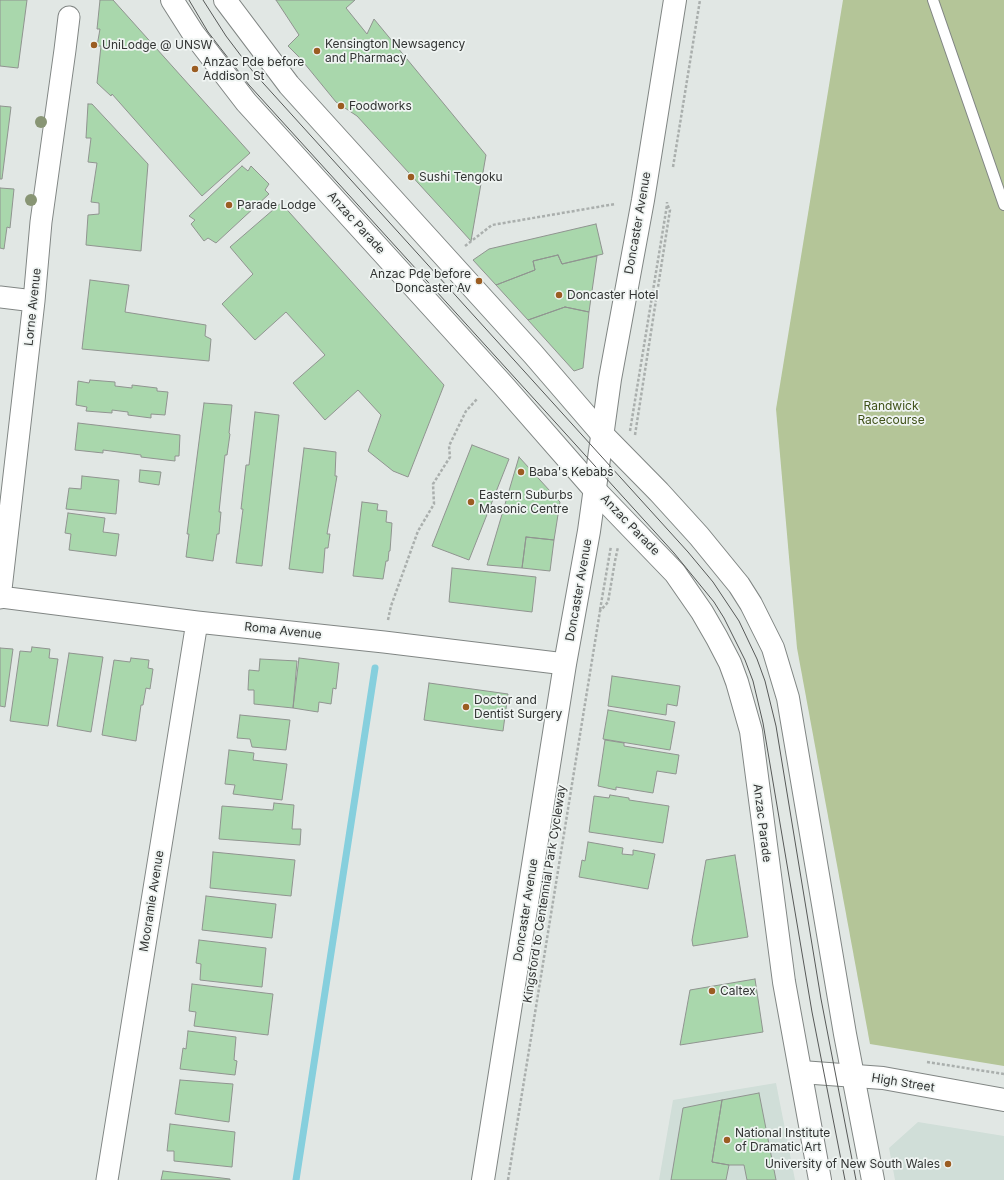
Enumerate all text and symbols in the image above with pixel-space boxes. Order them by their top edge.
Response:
place label: Kensington Newsagency and Pharmacy [325,37,465,65]
place label: UniLodge @ UNSW [102,38,212,52]
marker: UniLodge @ UNSW [89,40,99,50]
marker: Kensington Newsagency and Pharmacy [312,46,322,56]
place label: Anzac Pde before Addison St [203,55,304,83]
marker: Anzac Pde before Addison St [190,64,200,74]
place label: Foodworks [349,99,412,113]
marker: Foodworks [336,101,346,111]
place label: Sushi Tengoku [419,170,503,184]
street label: Doncaster Avenue [622,171,654,275]
marker: Sushi Tengoku [406,172,416,182]
street label: Anzac Parade [324,189,388,257]
place label: Parade Lodge [237,198,316,212]
marker: Parade Lodge [224,200,234,210]
street label: Lorne Avenue [22,267,44,347]
place label: Anzac Pde before Doncaster Av [370,267,471,295]
marker: Anzac Pde before Doncaster Av [474,276,484,286]
place label: Doncaster Hotel [567,288,659,302]
marker: Doncaster Hotel [554,290,564,300]
park label: Randwick Racecourse [857,399,925,427]
place label: Baba's Kebabs [529,465,614,479]
marker: Baba's Kebabs [516,467,526,477]
place label: Eastern Suburbs Masonic Centre [479,488,573,516]
street label: Anzac Parade [597,492,663,558]
marker: Eastern Suburbs Masonic Centre [466,497,476,507]
street label: Doncaster Avenue [563,538,595,642]
street label: Roma Avenue [244,620,322,642]
place label: Doctor and Dentist Surgery [474,693,562,721]
marker: Doctor and Dentist Surgery [461,702,471,712]
street label: Anzac Parade [750,783,774,863]
street label: Kingsford to Centennial Park Cycleway [521,784,569,1004]
street label: Mooramie Avenue [137,849,167,953]
street label: Doncaster Avenue [511,858,541,962]
place label: Caltex [720,984,756,998]
marker: Caltex [707,986,717,996]
street label: High Street [871,1071,935,1095]
place label: National Institute of Dramatic Art [735,1126,830,1154]
marker: National Institute of Dramatic Art [722,1135,732,1145]
place label: University of New South Wales [765,1157,940,1171]
marker: University of New South Wales [943,1159,953,1169]

